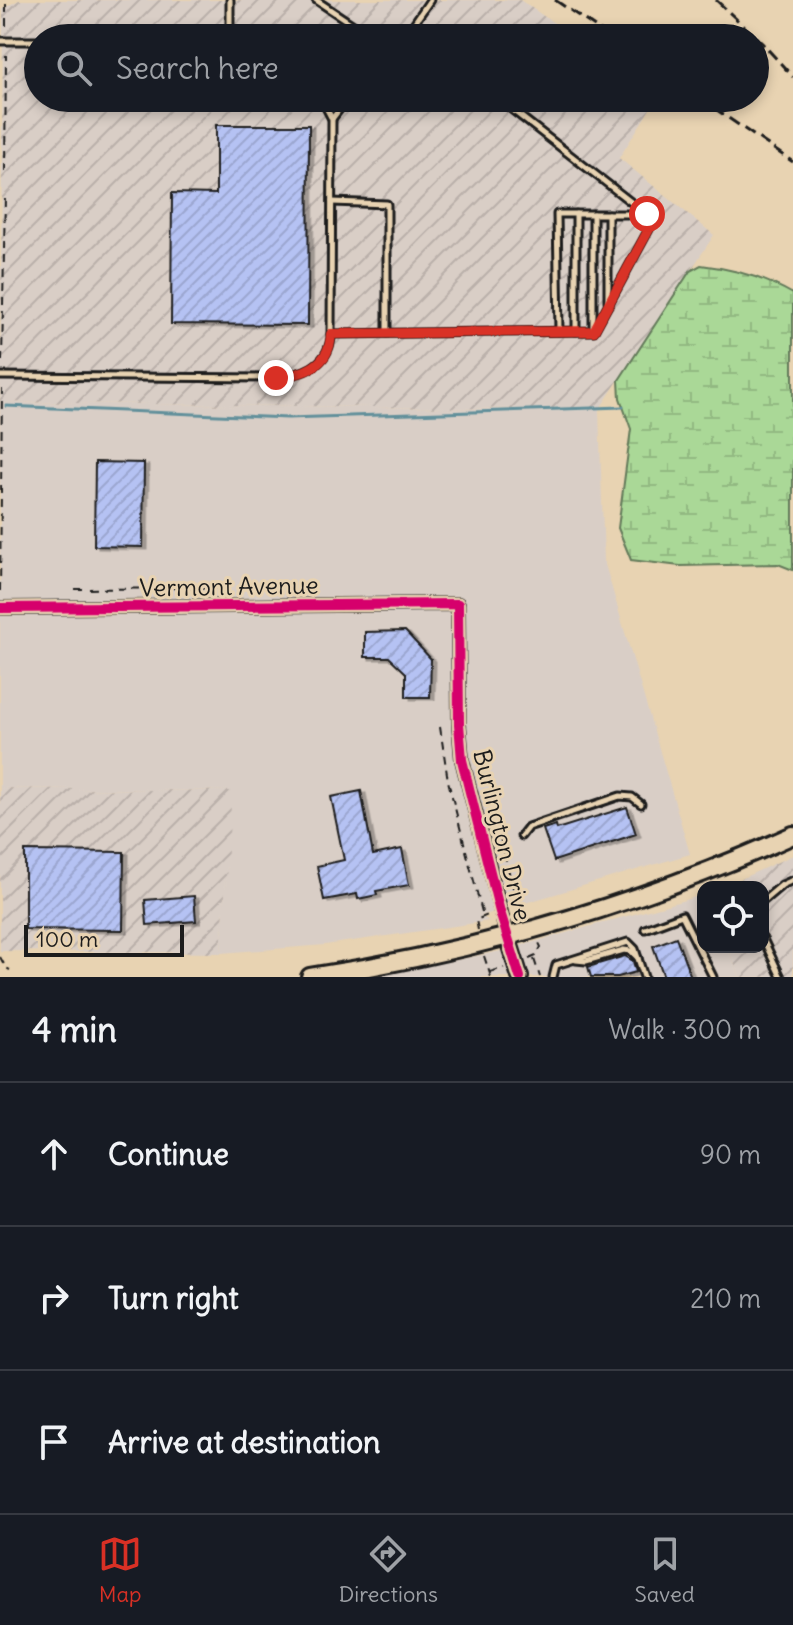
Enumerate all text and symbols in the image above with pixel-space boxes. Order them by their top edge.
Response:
search box [24,24,769,112]
icon: search [52,46,96,90]
text: Search here [116,49,279,87]
route start [629,196,665,232]
route end [258,360,294,396]
street label: Vermont Avenue [139,569,319,603]
street label: Burlington Drive [467,746,539,924]
map controls [697,881,769,953]
button: locate [697,881,769,953]
scale bar [24,921,184,957]
text: 100 m [36,925,98,953]
text: 4 min [32,1008,117,1051]
text: Walk · 300 m [608,1013,761,1046]
icon: ahead [32,1132,76,1176]
text: Continue [108,1135,229,1173]
text: 90 m [700,1138,761,1171]
icon: right [32,1276,76,1320]
text: Turn right [108,1279,239,1317]
text: 210 m [690,1282,761,1315]
icon: arrive [32,1420,76,1464]
text: Arrive at destination [108,1423,380,1461]
tab: Map [98,1532,142,1608]
tab: Directions [339,1532,438,1608]
tab: Saved [634,1532,695,1608]

